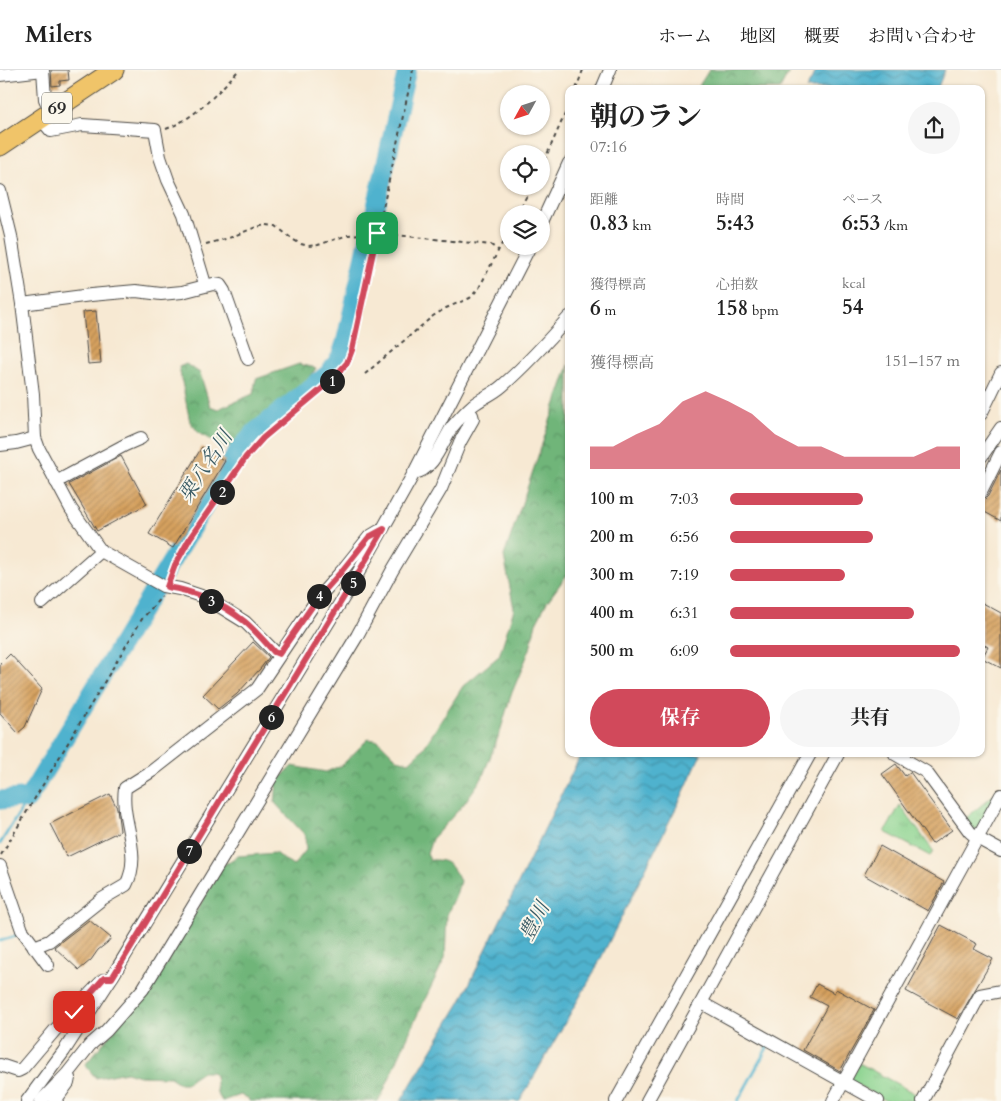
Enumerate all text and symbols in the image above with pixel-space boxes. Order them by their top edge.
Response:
text: Milers [25,18,92,51]
text: ホーム [658,24,712,49]
text: 地図 [740,24,776,49]
text: 概要 [804,24,840,49]
text: お問い合わせ [868,24,976,49]
north arrow [500,85,550,135]
map controls [500,85,550,255]
road number: 69 [42,92,72,124]
text: 朝のラン [590,98,702,136]
button: share [908,102,960,154]
text: 07:16 [590,136,627,158]
button: locate [500,145,550,195]
text: 距離 [590,190,618,209]
text: 時間 [716,190,744,209]
text: ペース [842,190,883,209]
button: layers [500,205,550,255]
text: 0.83 [590,209,628,238]
text: 5:43 [716,209,754,238]
text: 6:53 [842,209,880,238]
pin [356,212,398,254]
text: km [628,216,651,235]
text: /km [880,216,908,235]
icon: arrive [363,219,391,247]
text: kcal [842,274,866,293]
text: 獲得標高 [590,275,646,294]
text: 心拍数 [716,275,758,294]
text: 54 [842,293,864,322]
text: 6 [590,294,601,323]
text: 158 [716,294,748,323]
text: m [601,301,616,320]
text: bpm [748,301,779,320]
text: 151–157 m [884,350,960,372]
text: 獲得標高 [590,352,654,374]
pin: 1 [320,368,344,394]
text: 1 [329,372,336,391]
water label: 栗八名川 [172,424,240,507]
pin: 2 [210,480,234,504]
text: 2 [219,483,226,502]
text: 100 m [590,488,634,510]
text: 7:03 [670,488,699,510]
text: 200 m [590,526,634,548]
text: 6:56 [670,526,699,548]
text: 300 m [590,564,634,586]
text: 7:19 [670,564,699,586]
pin: 5 [340,570,366,596]
text: 5 [350,574,357,593]
pin: 4 [306,584,332,608]
text: 4 [316,587,323,606]
pin: 3 [198,588,224,614]
text: 3 [208,592,215,611]
text: 400 m [590,602,634,624]
text: 6:31 [670,602,699,624]
text: 500 m [590,640,634,662]
text: 6:09 [670,640,699,662]
button: 保存 [590,689,770,747]
button: 共有 [780,689,960,747]
pin: 6 [258,704,284,730]
text: 6 [268,708,275,727]
pin: 7 [176,838,202,864]
text: 7 [186,842,193,861]
water label: 豊川 [513,895,557,945]
pin [53,991,95,1033]
icon: check [60,998,88,1026]

